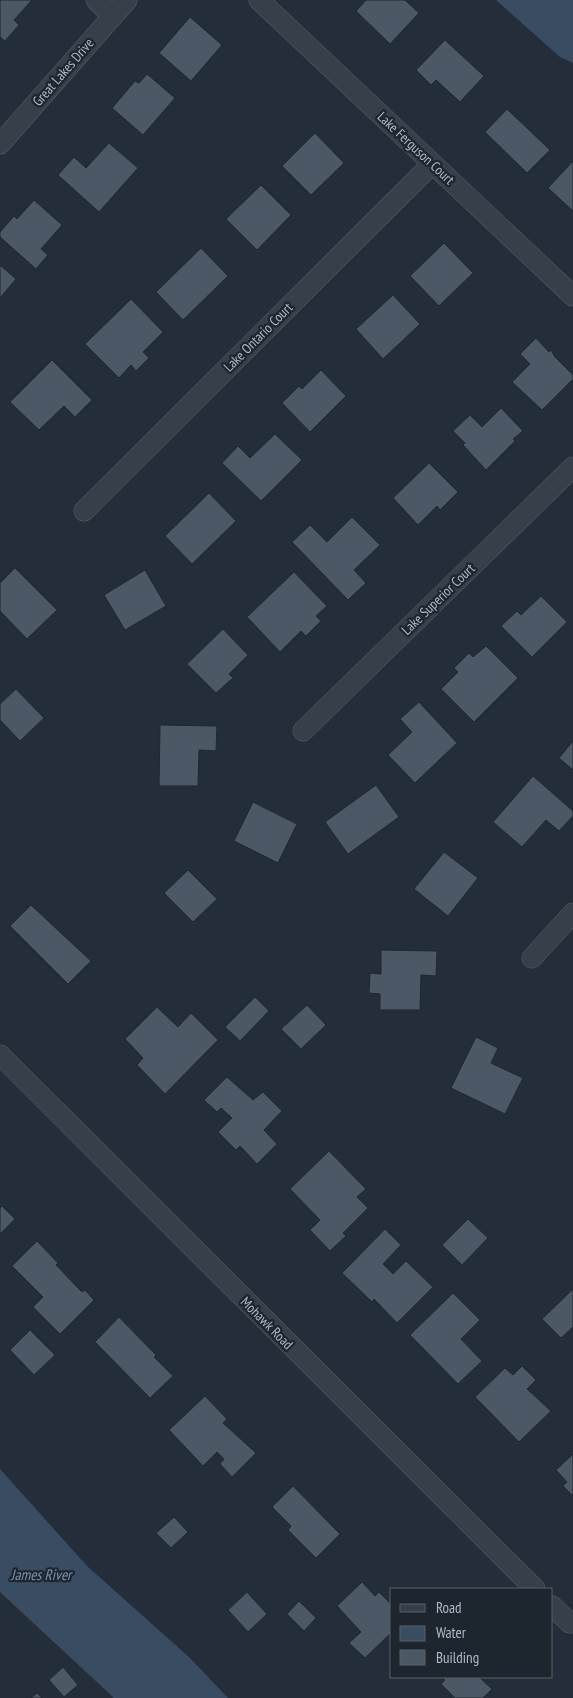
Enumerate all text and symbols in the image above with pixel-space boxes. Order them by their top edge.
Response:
street label: Great Lakes Drive [29,34,98,110]
street label: Lake Ferguson Court [374,108,458,188]
street label: Lake Ontario Court [220,299,296,375]
street label: Lake Superior Court [398,559,479,639]
street label: Mohawk Road [237,1293,297,1353]
water label: James River [10,1565,73,1584]
legend [390,1588,553,1678]
text: Road [436,1598,462,1617]
text: Water [436,1623,467,1642]
text: Building [436,1648,479,1667]

